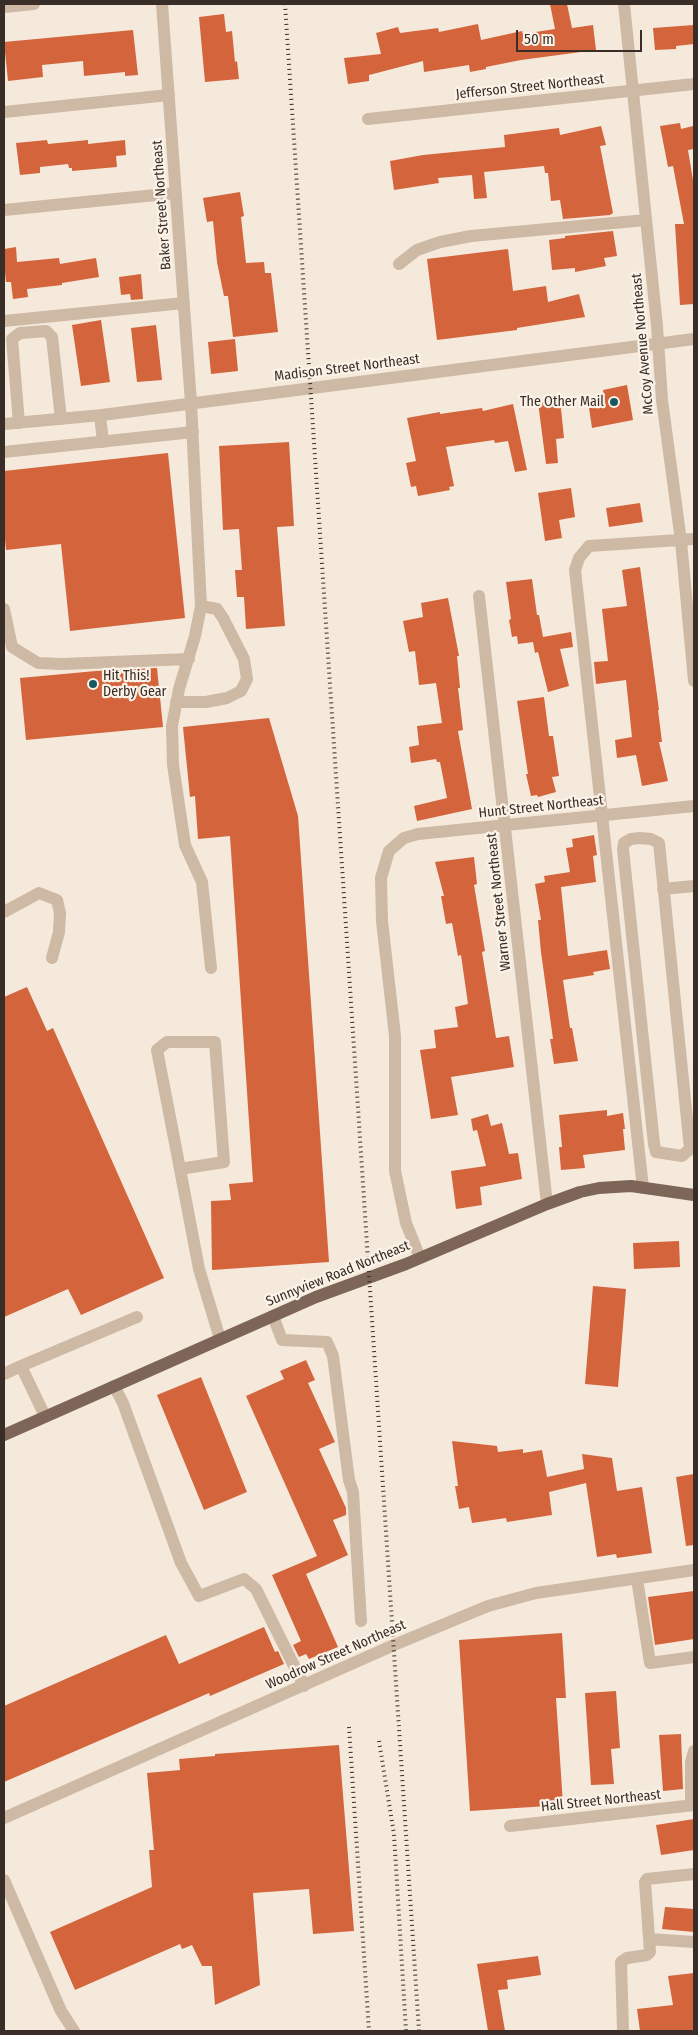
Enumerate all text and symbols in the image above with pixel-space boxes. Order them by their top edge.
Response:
scale bar [518,20,644,52]
text: 50 m [524,30,554,48]
street label: Jefferson Street Northeast [455,71,605,103]
street label: Baker Street Northeast [149,139,175,271]
street label: McCoy Avenue Northeast [628,273,658,415]
street label: Madison Street Northeast [273,351,421,385]
place label: The Other Mail [520,394,604,410]
marker: The Other Mail [608,396,620,408]
place label: Hit This! Derby Gear [103,668,166,700]
marker: Hit This! Derby Gear [87,678,99,690]
street label: Hunt Street Northeast [478,792,604,822]
street label: Warner Street Northeast [483,832,515,972]
street label: Sunnyview Road Northeast [264,1237,412,1311]
street label: Woodrow Street Northeast [263,1617,409,1693]
street label: Hall Street Northeast [540,1786,662,1816]

